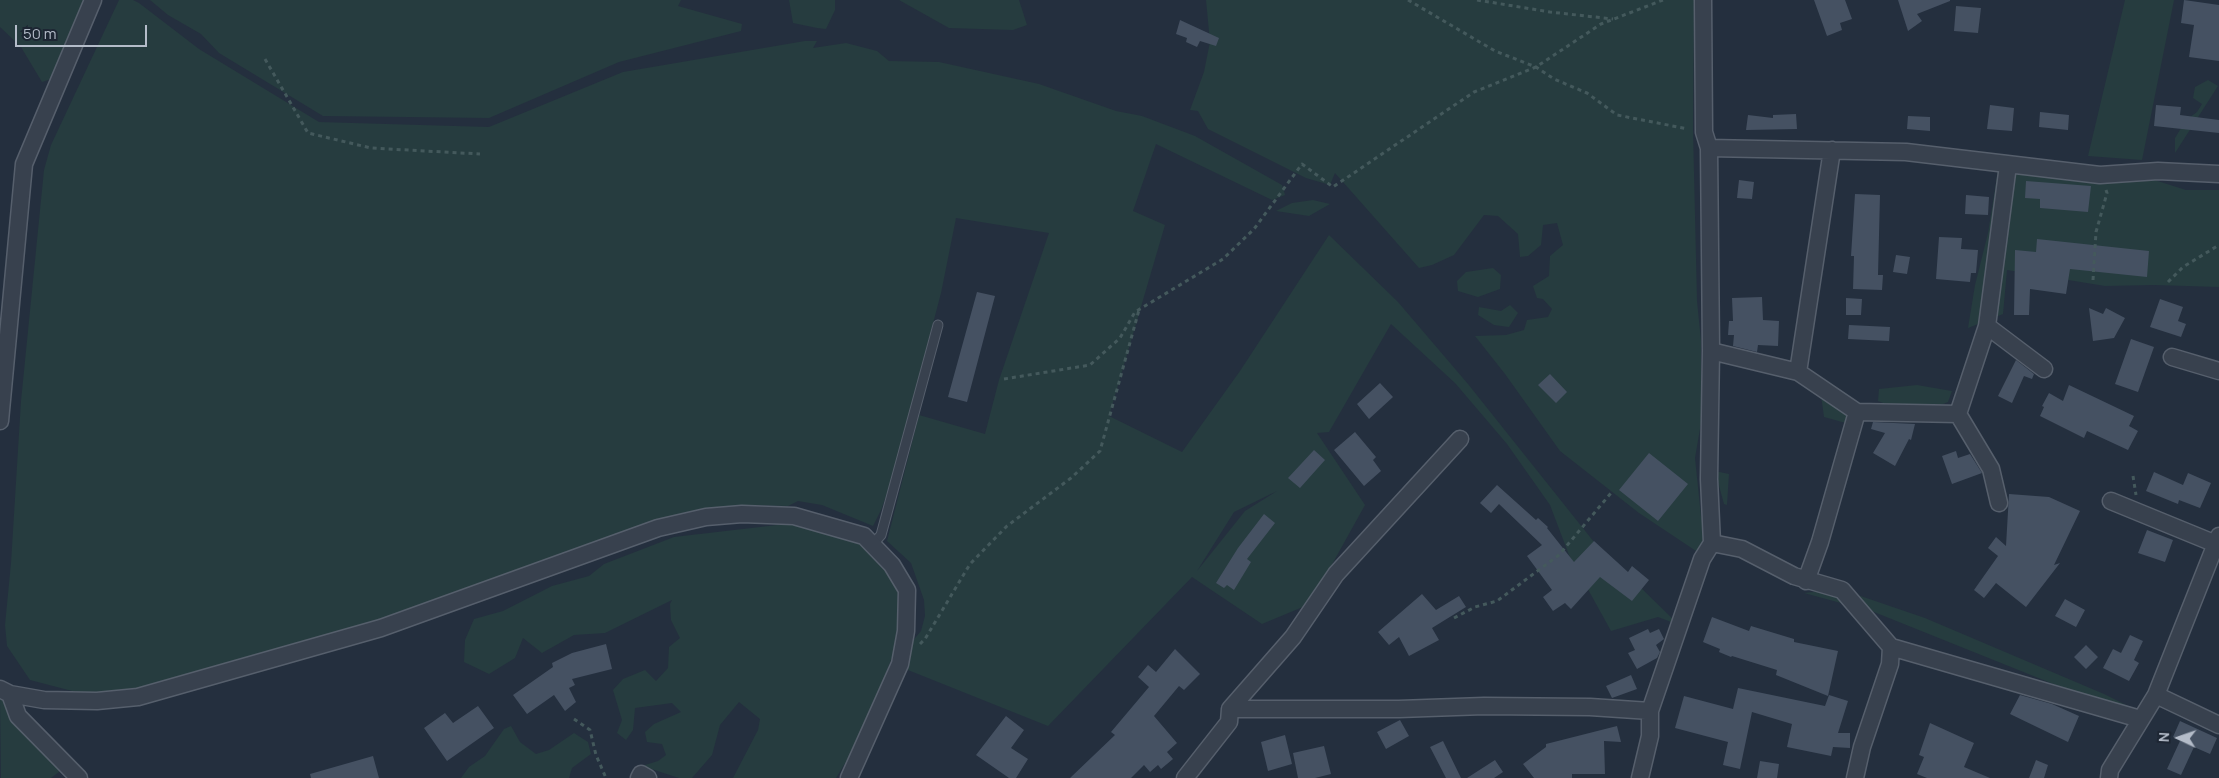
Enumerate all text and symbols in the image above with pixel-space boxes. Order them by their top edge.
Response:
scale bar [18,15,150,47]
text: 50 m [23,23,57,44]
north arrow [2154,713,2204,763]
text: N [2154,732,2173,743]

